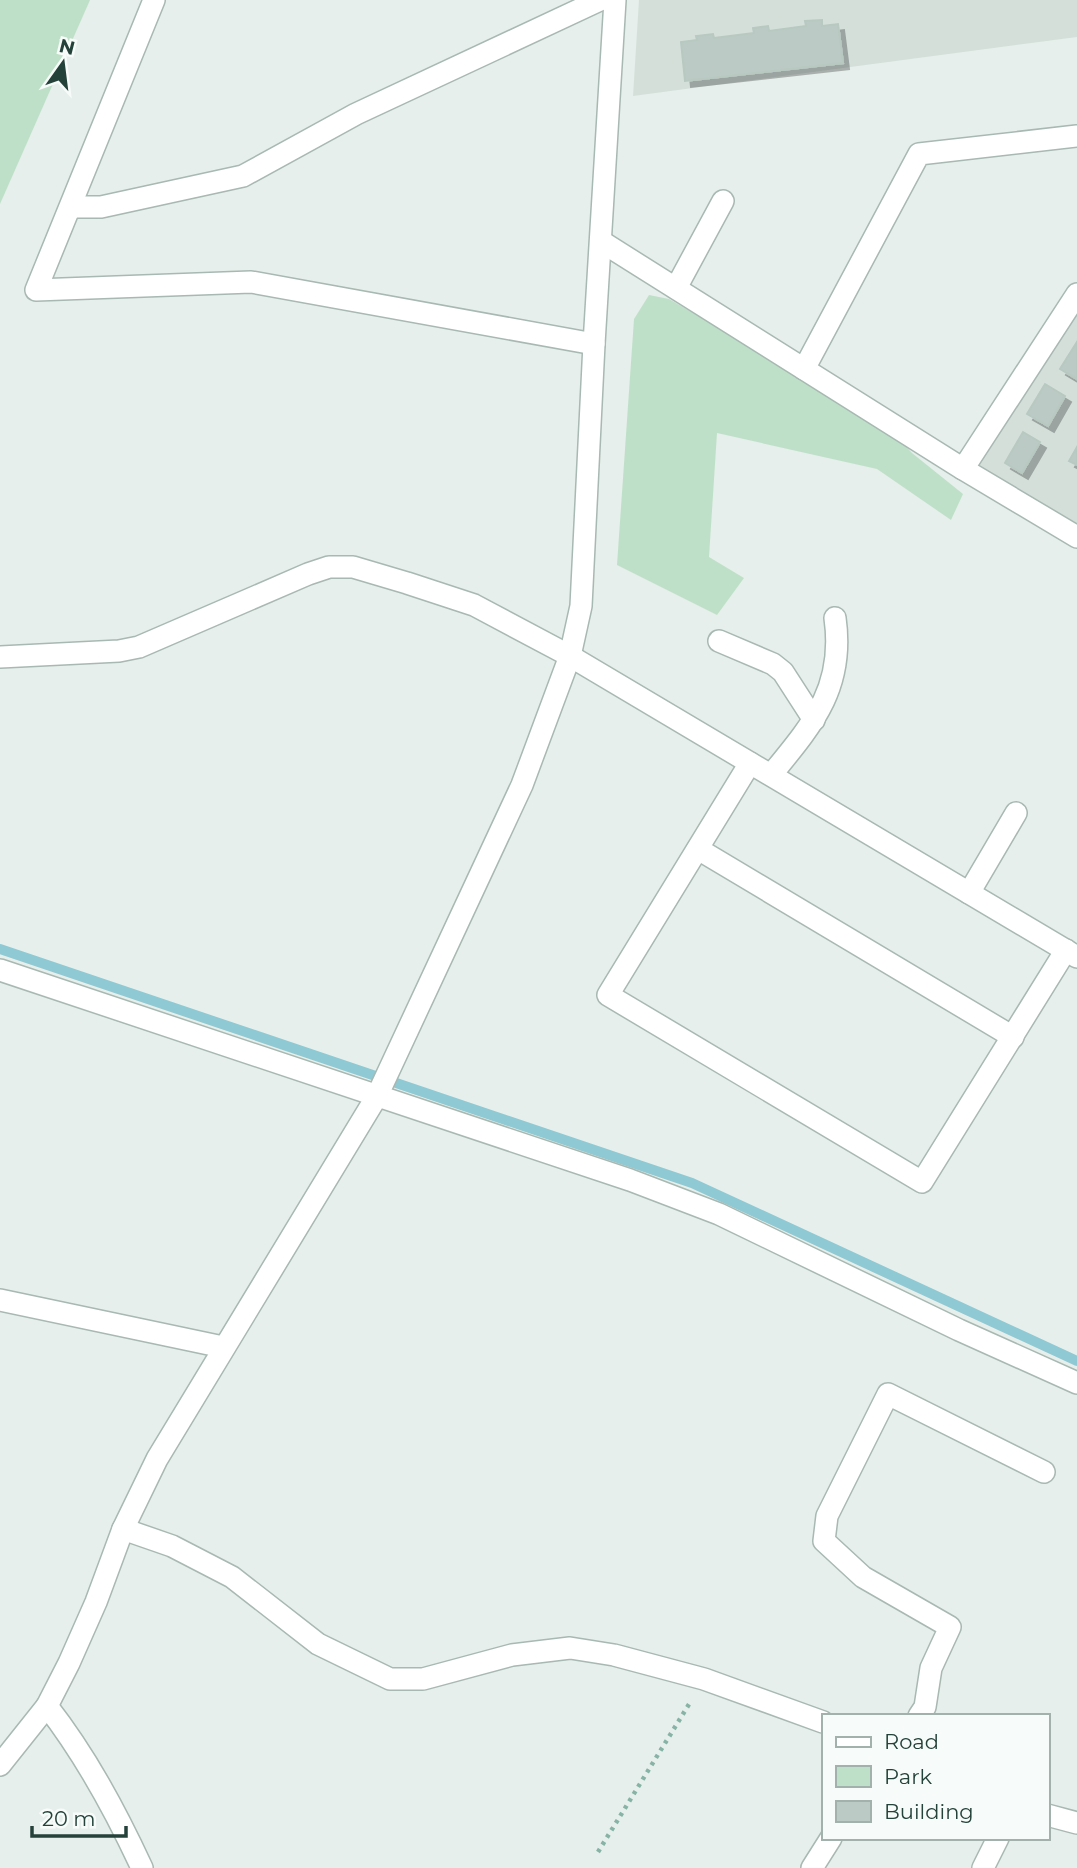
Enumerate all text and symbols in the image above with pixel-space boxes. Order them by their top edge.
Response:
north arrow [28,28,98,98]
text: N [57,34,77,60]
legend [822,1714,1049,1840]
text: Road [884,1729,939,1754]
text: Park [884,1764,932,1789]
scale bar [32,1794,126,1838]
text: Building [884,1799,974,1824]
text: 20 m [42,1806,96,1831]

